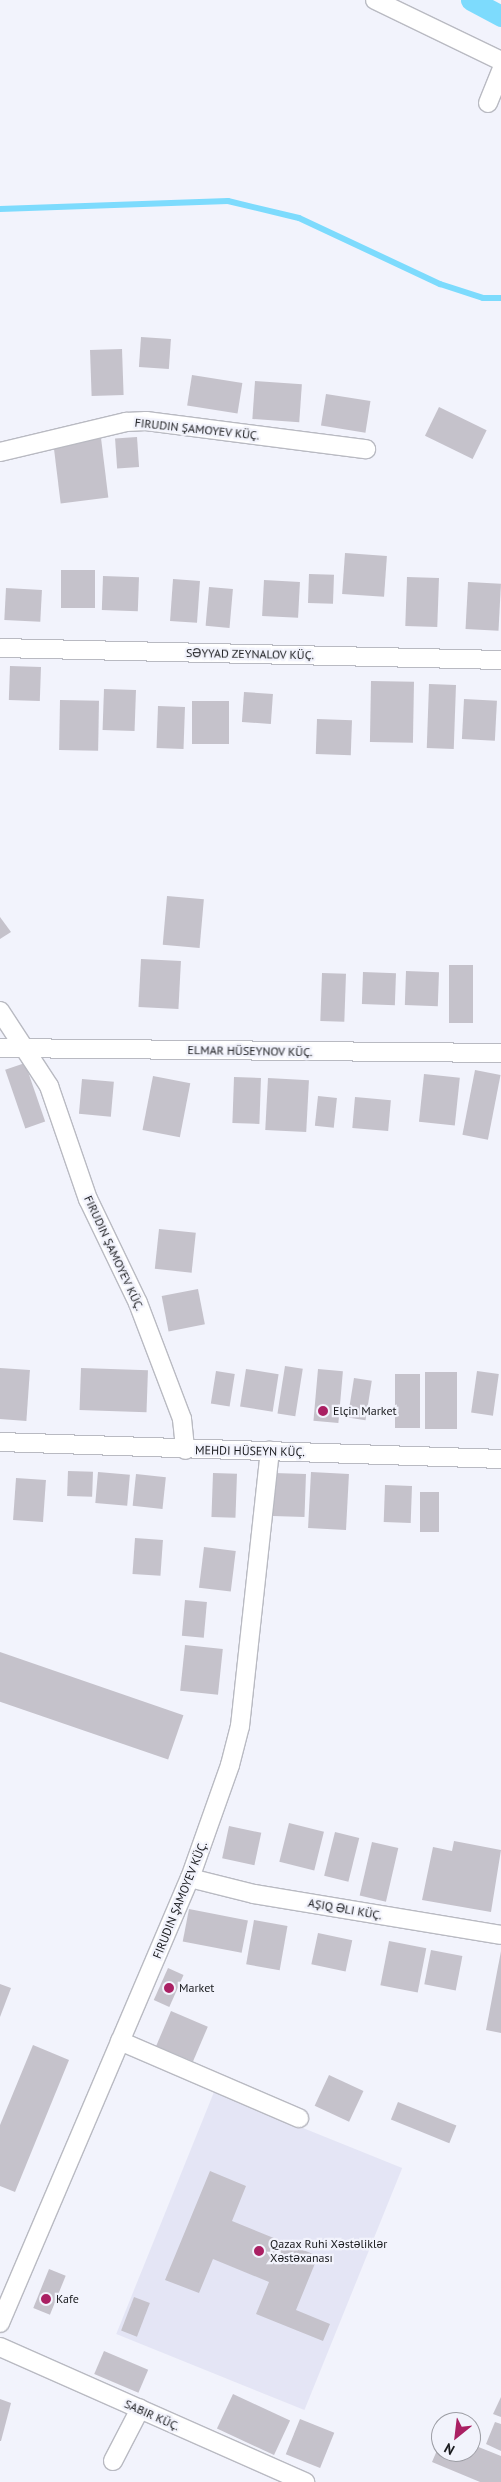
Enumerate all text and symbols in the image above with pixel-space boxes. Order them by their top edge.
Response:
street label: FIRUDIN ŞAMOYEV KÜÇ. [134,415,260,443]
street label: SƏYYAD ZEYNALOV KÜÇ. [186,646,314,662]
street label: ELMAR HÜSEYNOV KÜÇ. [187,1043,313,1059]
street label: FIRUDIN ŞAMOYEV KÜÇ. [81,1193,147,1313]
place label: Elçin Market [333,1404,397,1418]
marker: Elçin Market [317,1405,329,1417]
street label: MEHDI HÜSEYN KÜÇ. [195,1443,305,1459]
street label: FIRUDIN ŞAMOYEV KÜÇ. [150,1839,210,1961]
street label: AŞIQ ƏLI KÜÇ. [307,1895,383,1923]
place label: Market [179,1981,214,1995]
marker: Market [163,1982,175,1994]
place label: Qazax Ruhi Xəstəliklər Xəstəxanası [270,2237,388,2265]
marker: Qazax Ruhi Xəstəliklər Xəstəxanası [252,2244,266,2258]
place label: Kafe [56,2292,79,2306]
marker: Kafe [40,2293,52,2305]
street label: SABIR KÜÇ. [122,2396,182,2434]
north arrow [431,2412,481,2462]
text: N [441,2439,458,2459]

